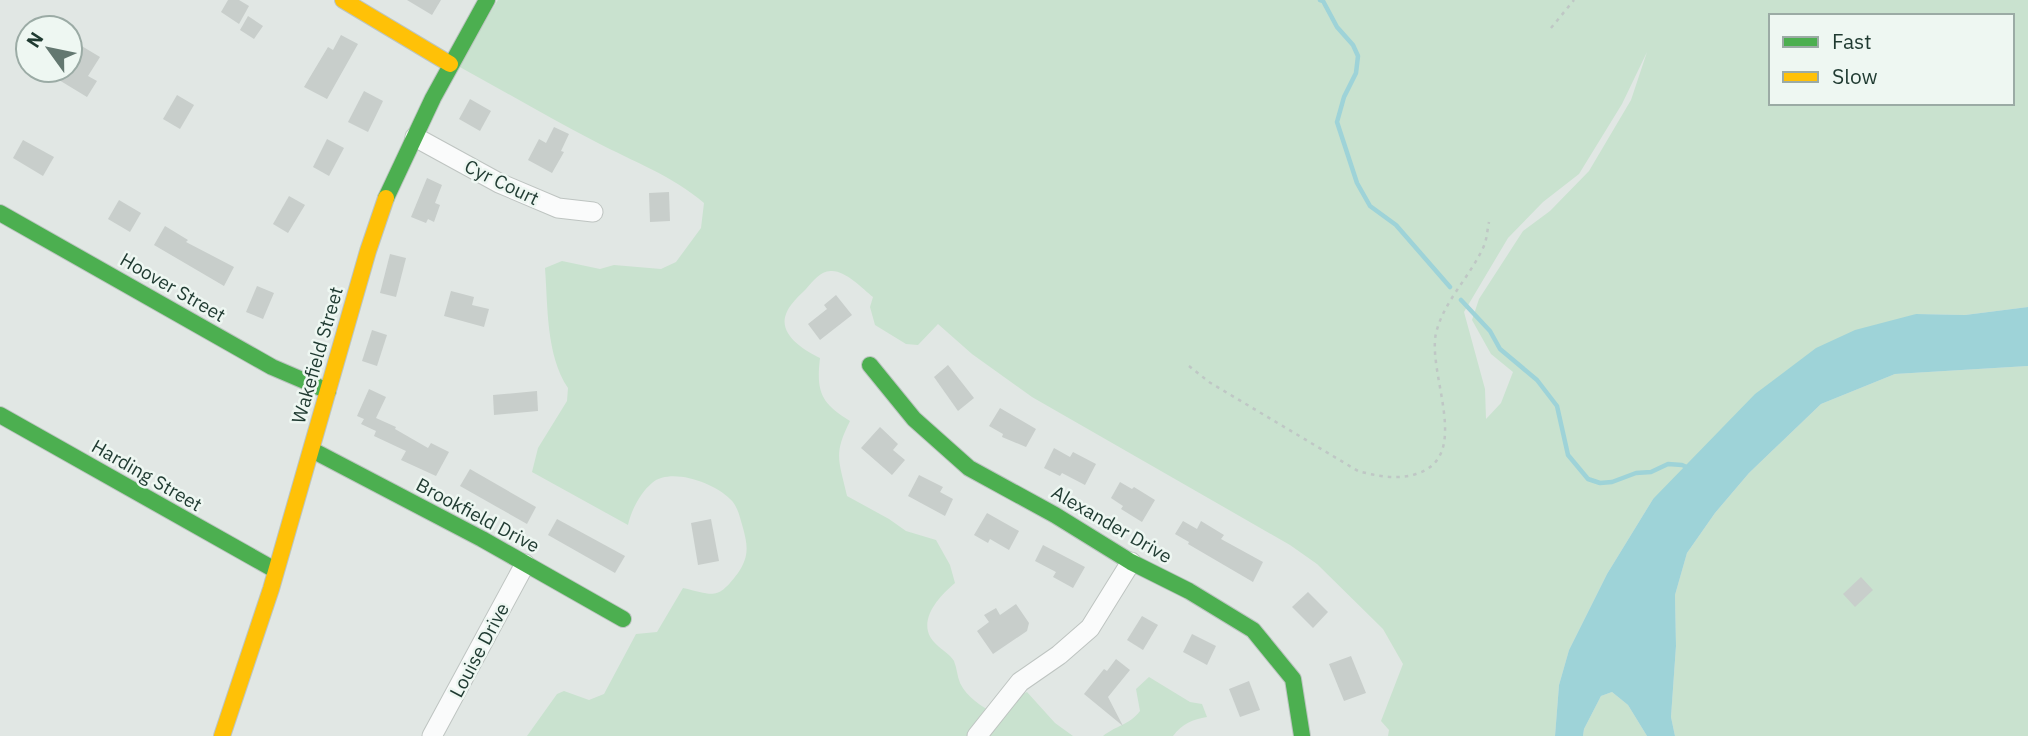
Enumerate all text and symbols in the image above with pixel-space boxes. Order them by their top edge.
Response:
north arrow [14,14,84,84]
legend [1769,14,2014,105]
text: N [21,27,49,52]
text: Fast [1832,27,1872,55]
text: Slow [1832,62,1878,90]
street label: Cyr Court [461,154,543,210]
street label: Hoover Street [116,247,230,327]
street label: Wakefield Street [286,284,348,426]
street label: Harding Street [87,434,207,516]
street label: Brookfield Drive [412,472,544,558]
street label: Alexander Drive [1047,480,1177,568]
street label: Louise Drive [444,599,514,701]

